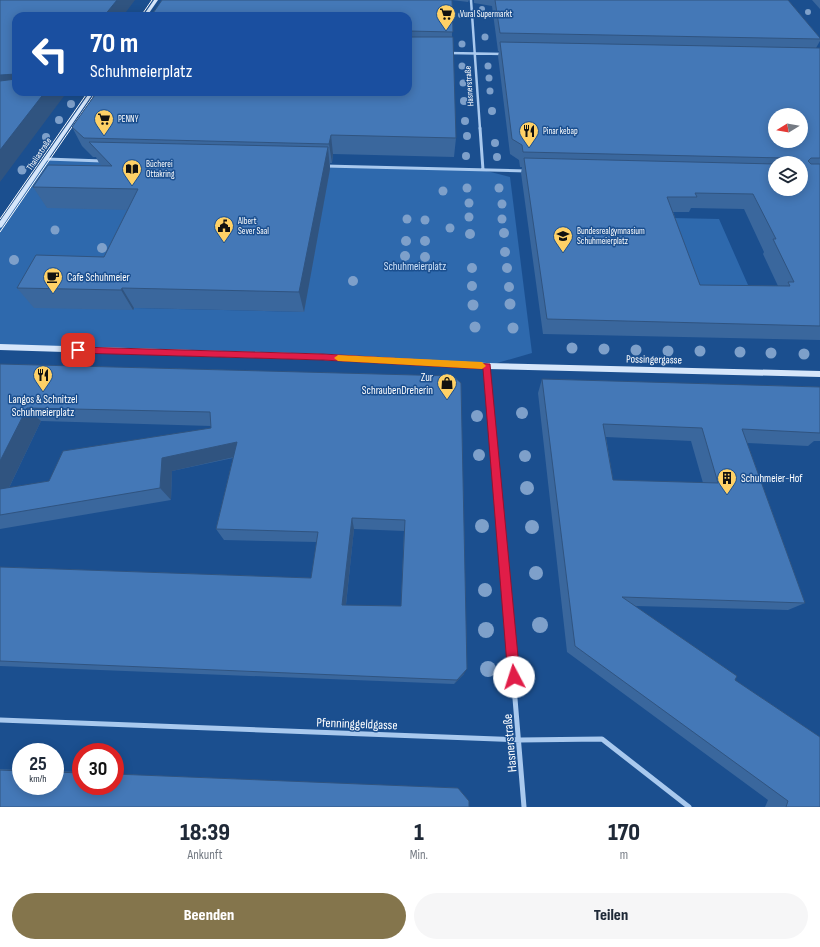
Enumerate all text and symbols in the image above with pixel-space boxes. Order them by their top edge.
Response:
supermarket icon: Vural Supermarkt [435,3,457,31]
place label: Vural Supermarkt [460,9,513,20]
text: 70 m [90,27,138,60]
icon: left [24,28,76,80]
text: Schuhmeierplatz [90,61,192,82]
street label: Hasnerstraße [463,65,476,107]
supermarket icon: PENNY [93,108,115,136]
north arrow [768,108,808,148]
map controls [768,108,808,196]
place label: PENNY [118,114,139,125]
restaurant icon: Pinar kebap [518,120,540,148]
place label: Pinar kebap [543,126,578,137]
street label: Thaliastraße [24,135,55,173]
button: layers [768,156,808,196]
library icon: Bücherei Ottakring [121,158,143,186]
place label: Bücherei Ottakring [146,159,175,180]
public building icon: Albert Sever Saal [213,215,235,243]
place label: Albert Sever Saal [237,216,269,237]
school or university icon: Bundesrealgymnasium Schuhmeierplatz [552,225,574,253]
place label: Bundesrealgymnasium Schuhmeierplatz [577,226,645,247]
park label: Schuhmeierplatz [384,260,446,273]
cafe icon: Cafe Schuhmeier [42,266,64,294]
place label: Cafe Schuhmeier [67,271,130,284]
pin [61,333,95,367]
icon: arrive [67,339,89,361]
street label: Possingergasse [626,353,682,366]
restaurant icon: Langos & Schnitzel Schuhmeierplatz [32,364,54,392]
place label: Zur SchraubenDreherin [362,371,433,397]
shop icon: Zur SchraubenDreherin [436,372,458,400]
place label: Langos & Schnitzel Schuhmeierplatz [8,393,78,419]
building icon: Schuhmeier-Hof [716,467,738,495]
place label: Schuhmeier-Hof [741,472,803,485]
position arrow [493,656,535,698]
street label: Hasnerstraße [499,713,521,773]
street label: Pfenninggeldgasse [316,715,398,733]
speed limit sign: 30 [72,743,124,795]
text: 25 [29,752,47,776]
text: km/h [29,773,47,785]
text: 18:39 [180,818,230,847]
text: 1 [414,818,424,847]
text: 170 [608,818,640,847]
text: Ankunft [187,847,222,863]
text: Min. [410,847,428,863]
text: m [620,847,628,863]
button: Beenden [12,893,406,939]
button: Teilen [414,893,808,939]

